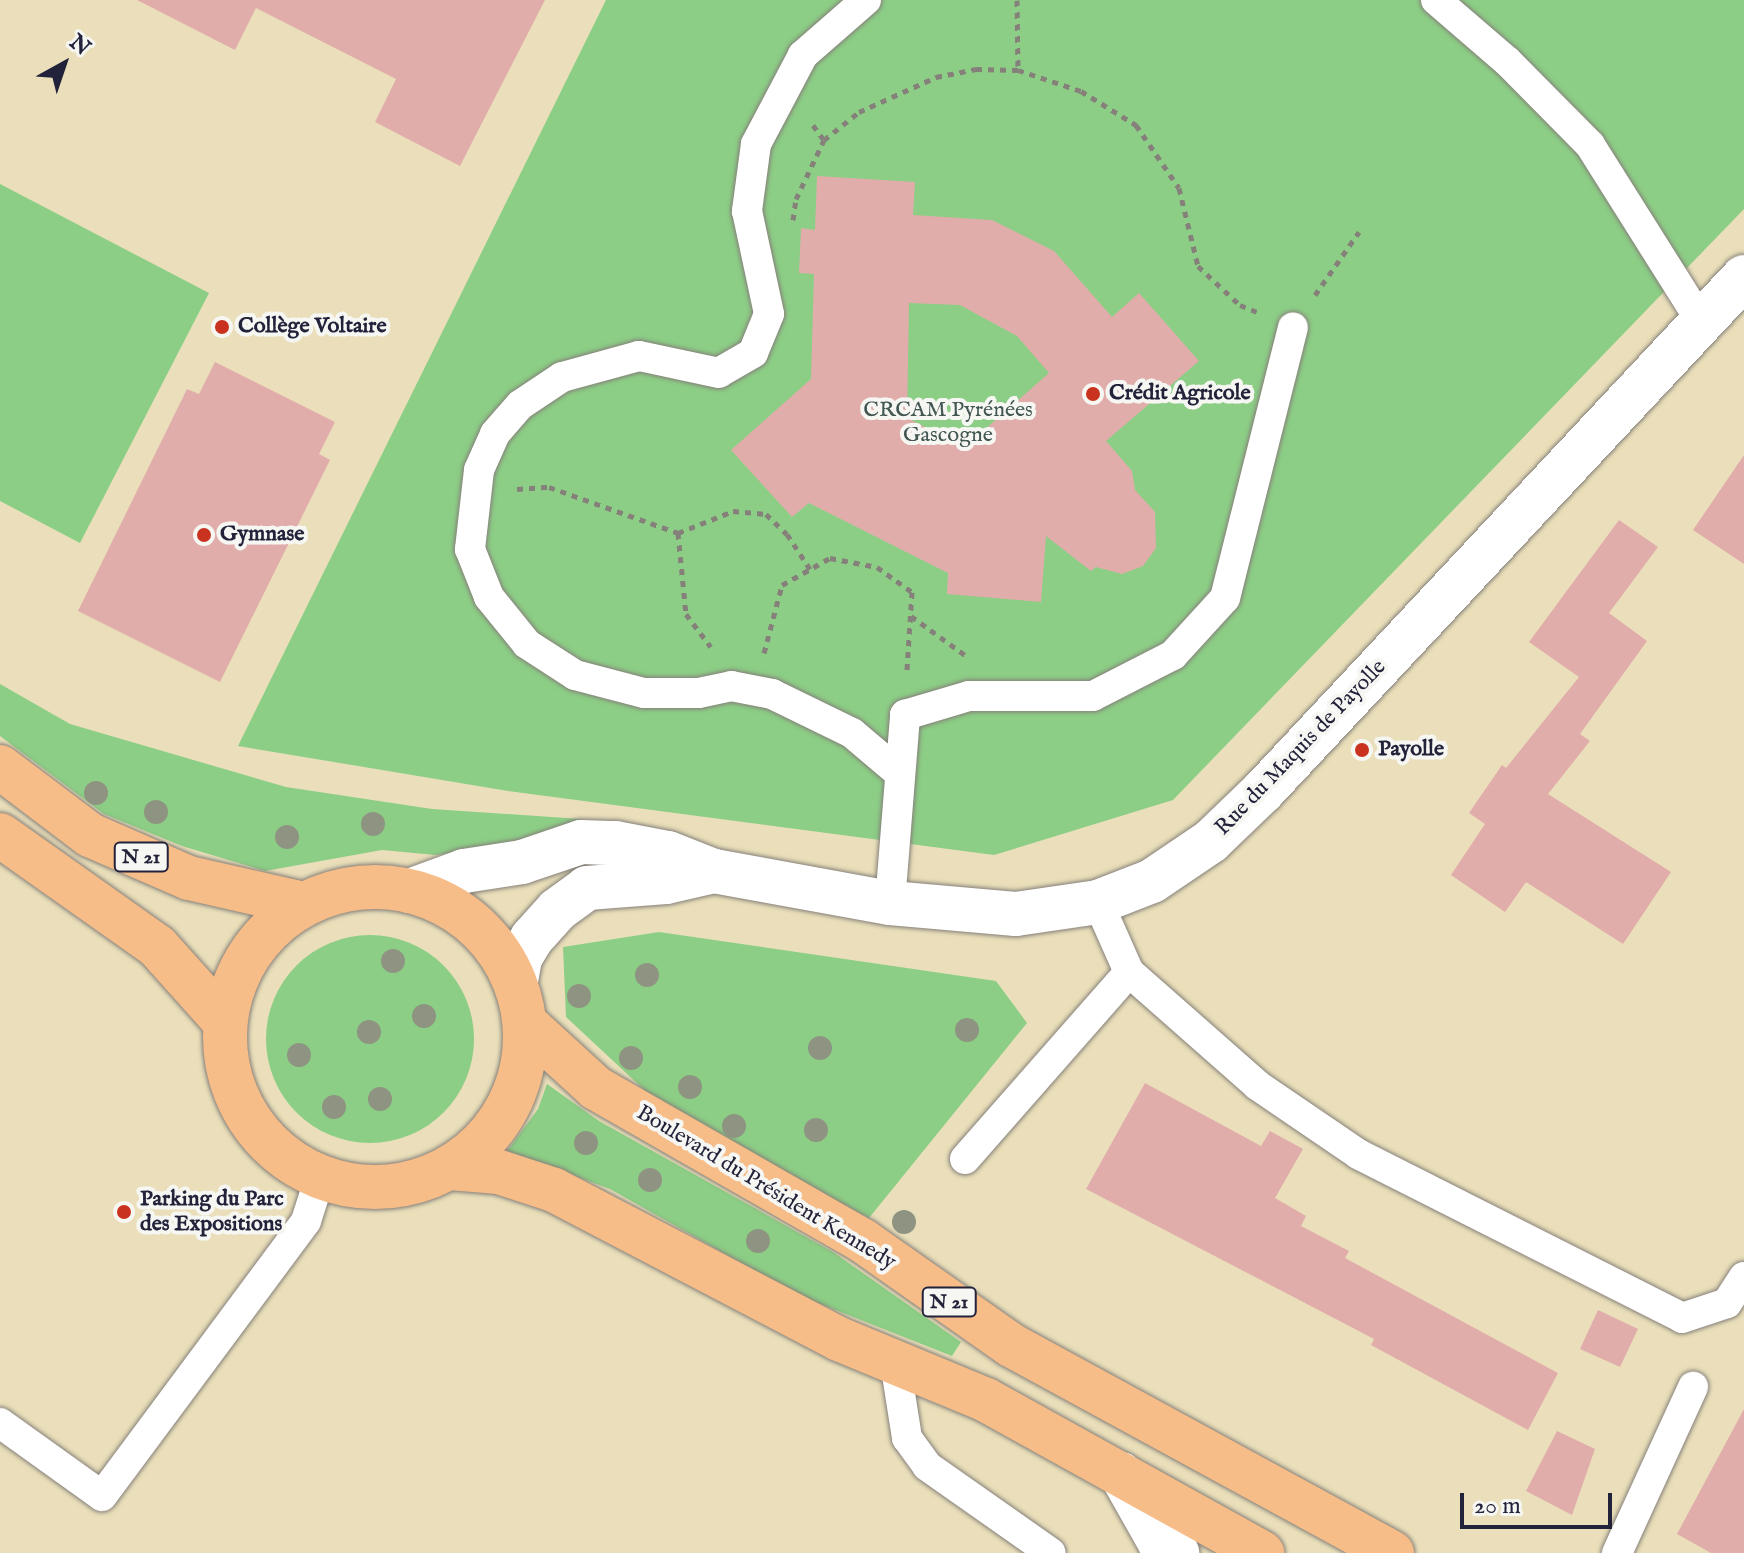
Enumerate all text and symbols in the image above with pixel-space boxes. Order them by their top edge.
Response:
north arrow [24,24,104,104]
text: N [63,29,96,62]
place label: Collège Voltaire [238,314,387,340]
marker: Collège Voltaire [213,318,231,336]
place label: Crédit Agricole [1109,381,1251,407]
marker: Crédit Agricole [1084,385,1102,403]
park label: CRCAM Pyrénées Gascogne [863,397,1033,448]
place label: Gymnase [220,522,304,548]
marker: Gymnase [195,526,213,544]
street label: Rue du Maquis de Payolle [1210,654,1392,842]
place label: Payolle [1378,737,1444,763]
marker: Payolle [1353,741,1371,759]
road number: N 21 [113,841,169,873]
street label: Boulevard du Président Kennedy [632,1100,900,1276]
place label: Parking du Parc des Expositions [140,1186,284,1238]
marker: Parking du Parc des Expositions [115,1203,133,1221]
road number: N 21 [921,1286,977,1318]
scale bar [1464,1477,1616,1527]
text: 20 m [1474,1491,1521,1522]

